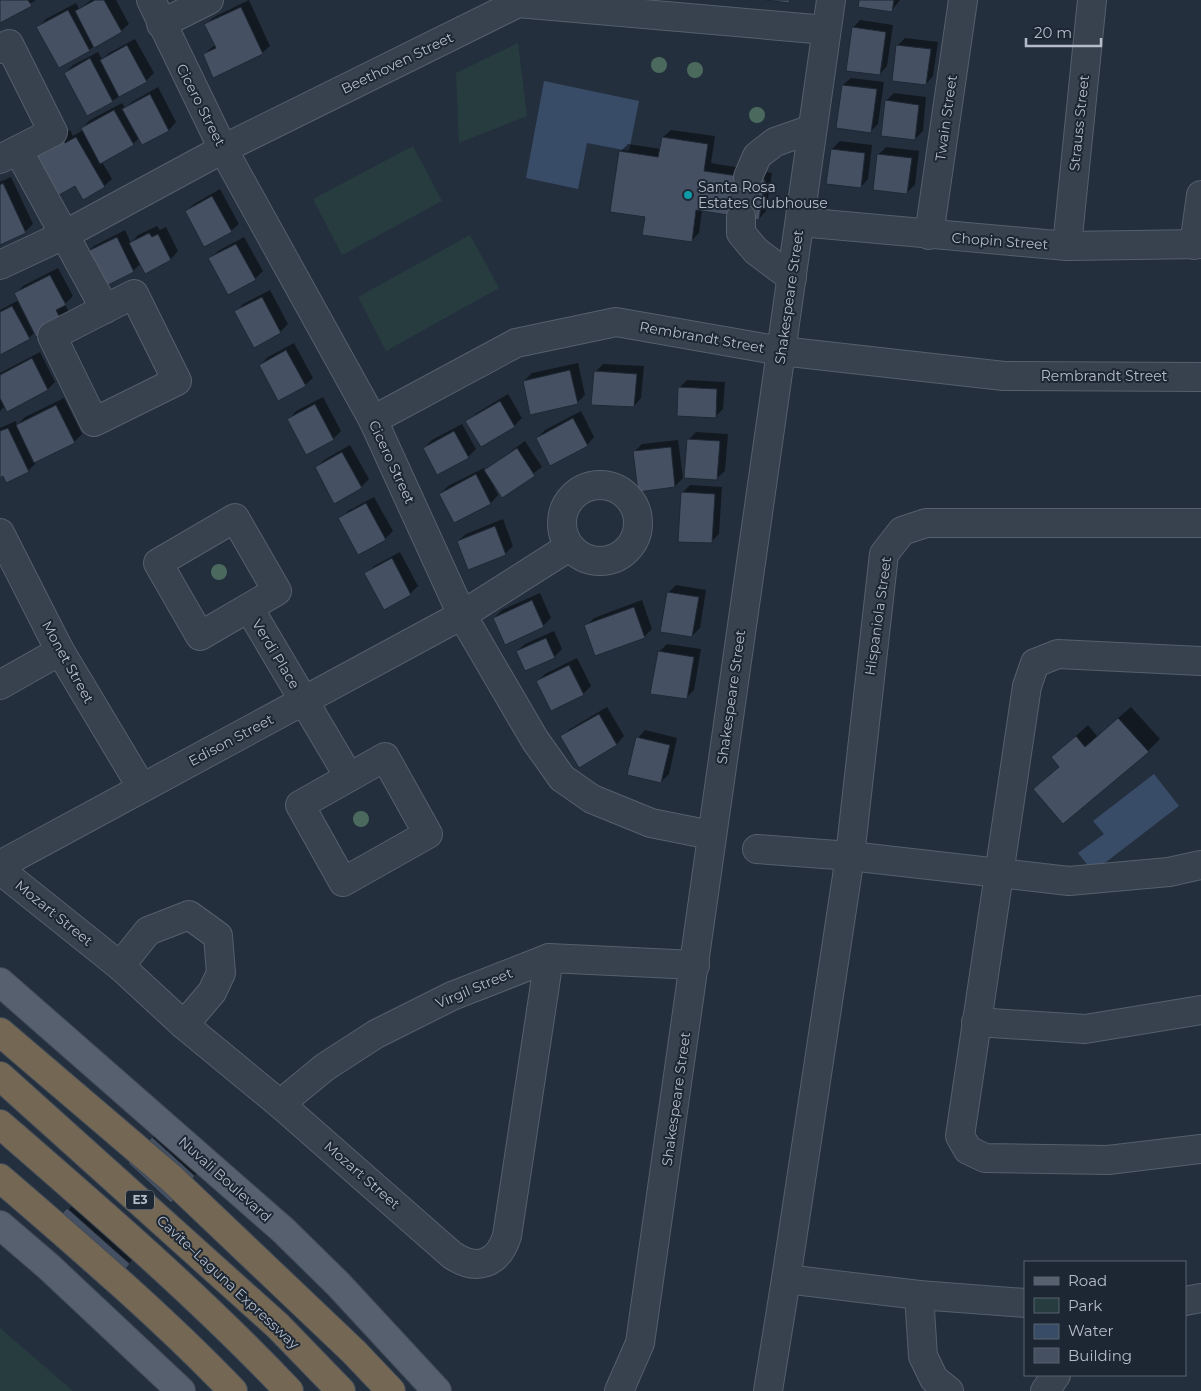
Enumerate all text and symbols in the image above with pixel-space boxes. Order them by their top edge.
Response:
scale bar [1026,15,1101,47]
text: 20 m [1034,23,1072,42]
street label: Beethoven Street [338,28,456,98]
street label: Cicero Street [173,61,230,150]
street label: Twain Street [931,73,961,162]
street label: Strauss Street [1065,74,1093,172]
place label: Santa Rosa Estates Clubhouse [698,178,828,212]
marker: Santa Rosa Estates Clubhouse [682,189,694,201]
street label: Shakespeare Street [771,228,807,365]
street label: Chopin Street [951,229,1049,253]
street label: Rembrandt Street [638,317,766,357]
street label: Rembrandt Street [1041,367,1168,385]
street label: Cicero Street [365,417,419,507]
street label: Hispaniola Street [861,555,895,677]
street label: Verdi Place [248,616,304,692]
street label: Monet Street [38,618,98,707]
street label: Shakespeare Street [713,628,749,765]
street label: Edison Street [185,710,277,770]
street label: Mozart Street [11,876,97,950]
street label: Virgil Street [433,964,515,1012]
street label: Shakespeare Street [658,1030,694,1167]
street label: Nuvali Boulevard [175,1133,275,1225]
street label: Mozart Street [320,1137,404,1213]
road number: E3 [126,1190,154,1210]
street label: Cavite–Laguna Expressway [153,1211,303,1353]
legend [1024,1261,1186,1376]
text: Road [1068,1271,1107,1290]
text: Park [1068,1296,1102,1315]
text: Water [1068,1321,1114,1340]
text: Building [1068,1346,1132,1365]

